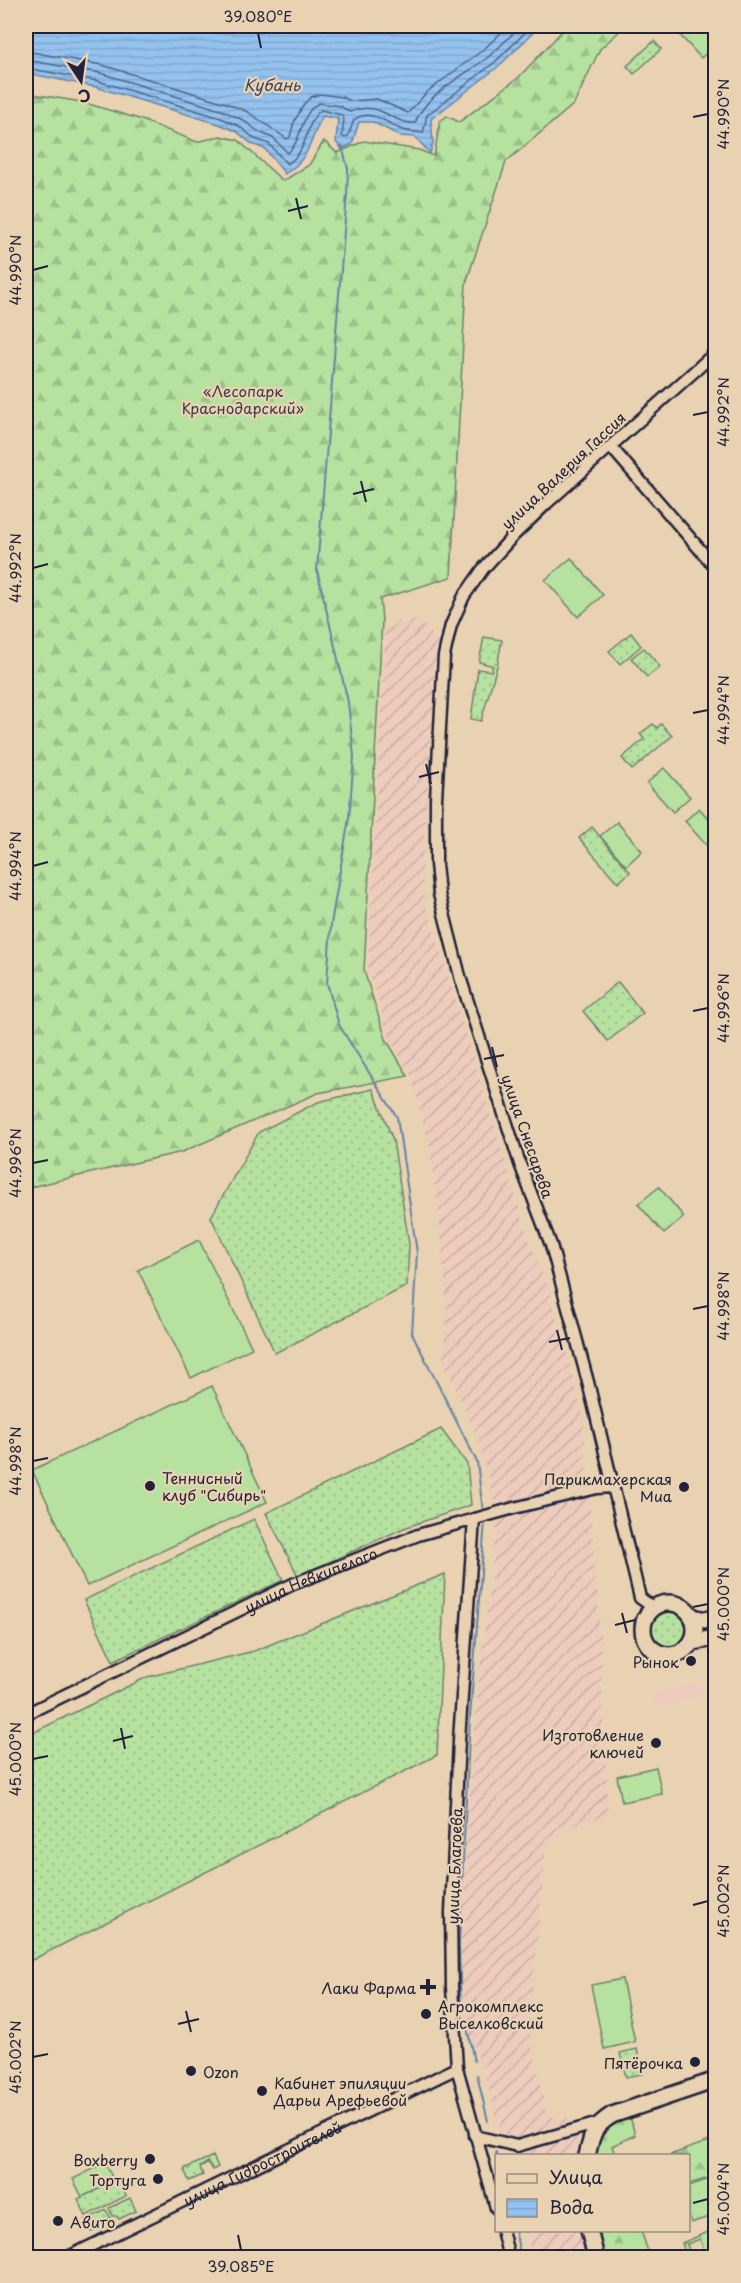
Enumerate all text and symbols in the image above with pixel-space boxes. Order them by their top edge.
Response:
text: 39.080°E [224,4,293,27]
north arrow [51,51,111,111]
water label: Кубань [244,72,301,96]
text: 44.990°N [711,78,734,150]
text: С [76,84,93,110]
text: 44.990°N [3,234,26,306]
text: 44.992°N [711,377,734,447]
park label: «Лесопарк Краснодарский» [182,379,305,419]
street label: улица Валерия Гассия [495,406,631,534]
text: 44.992°N [3,533,26,603]
text: 44.994°N [711,675,734,745]
text: 44.994°N [3,831,26,901]
text: 44.996°N [711,973,734,1043]
street label: улица Снесарева [496,1071,560,1202]
text: 44.996°N [3,1128,26,1198]
text: 44.998°N [711,1271,734,1341]
text: 44.998°N [3,1426,26,1496]
place label: Теннисный клуб "Сибирь" [162,1466,266,1506]
place label: Парикмахерская Миа [544,1467,673,1507]
marker: Теннисный клуб "Сибирь" [143,1479,157,1493]
marker: Парикмахерская Миа [677,1480,691,1494]
street label: улица Невкипелого [240,1541,380,1618]
text: 45.000°N [711,1567,734,1641]
place label: Рынок [632,1650,679,1673]
marker: Рынок [684,1654,698,1668]
text: 45.000°N [3,1722,26,1796]
place label: Изготовление ключей [542,1723,644,1763]
marker: Изготовление ключей [649,1736,663,1750]
street label: улица Благоева [440,1807,468,1925]
text: 45.002°N [711,1864,734,1938]
place label: Лаки Фарма [321,1976,417,1999]
marker: Лаки Фарма [421,1980,435,1994]
place label: Агрокомплекс Выселковский [438,1994,544,2034]
marker: Агрокомплекс Выселковский [419,2007,433,2021]
text: 45.002°N [3,2020,26,2094]
place label: Пятёрочка [604,2051,684,2074]
marker: Пятёрочка [688,2055,702,2069]
place label: Ozon [203,2060,239,2083]
marker: Ozon [184,2064,198,2078]
place label: Кабинет эпиляции Дарьи Арефьевой [273,2071,407,2111]
marker: Кабинет эпиляции Дарьи Арефьевой [255,2084,269,2098]
street label: улица Гидростроителей [179,2114,345,2211]
place label: Boxberry [73,2148,138,2171]
marker: Boxberry [143,2152,157,2166]
legend [495,2154,690,2232]
text: 45.004°N [711,2162,734,2236]
text: Улица [549,2163,603,2190]
place label: Тортуга [89,2168,147,2191]
marker: Тортуга [151,2172,165,2186]
text: Вода [549,2193,594,2220]
place label: Авито [70,2210,115,2233]
marker: Авито [51,2214,65,2228]
text: 39.085°E [208,2254,274,2277]

